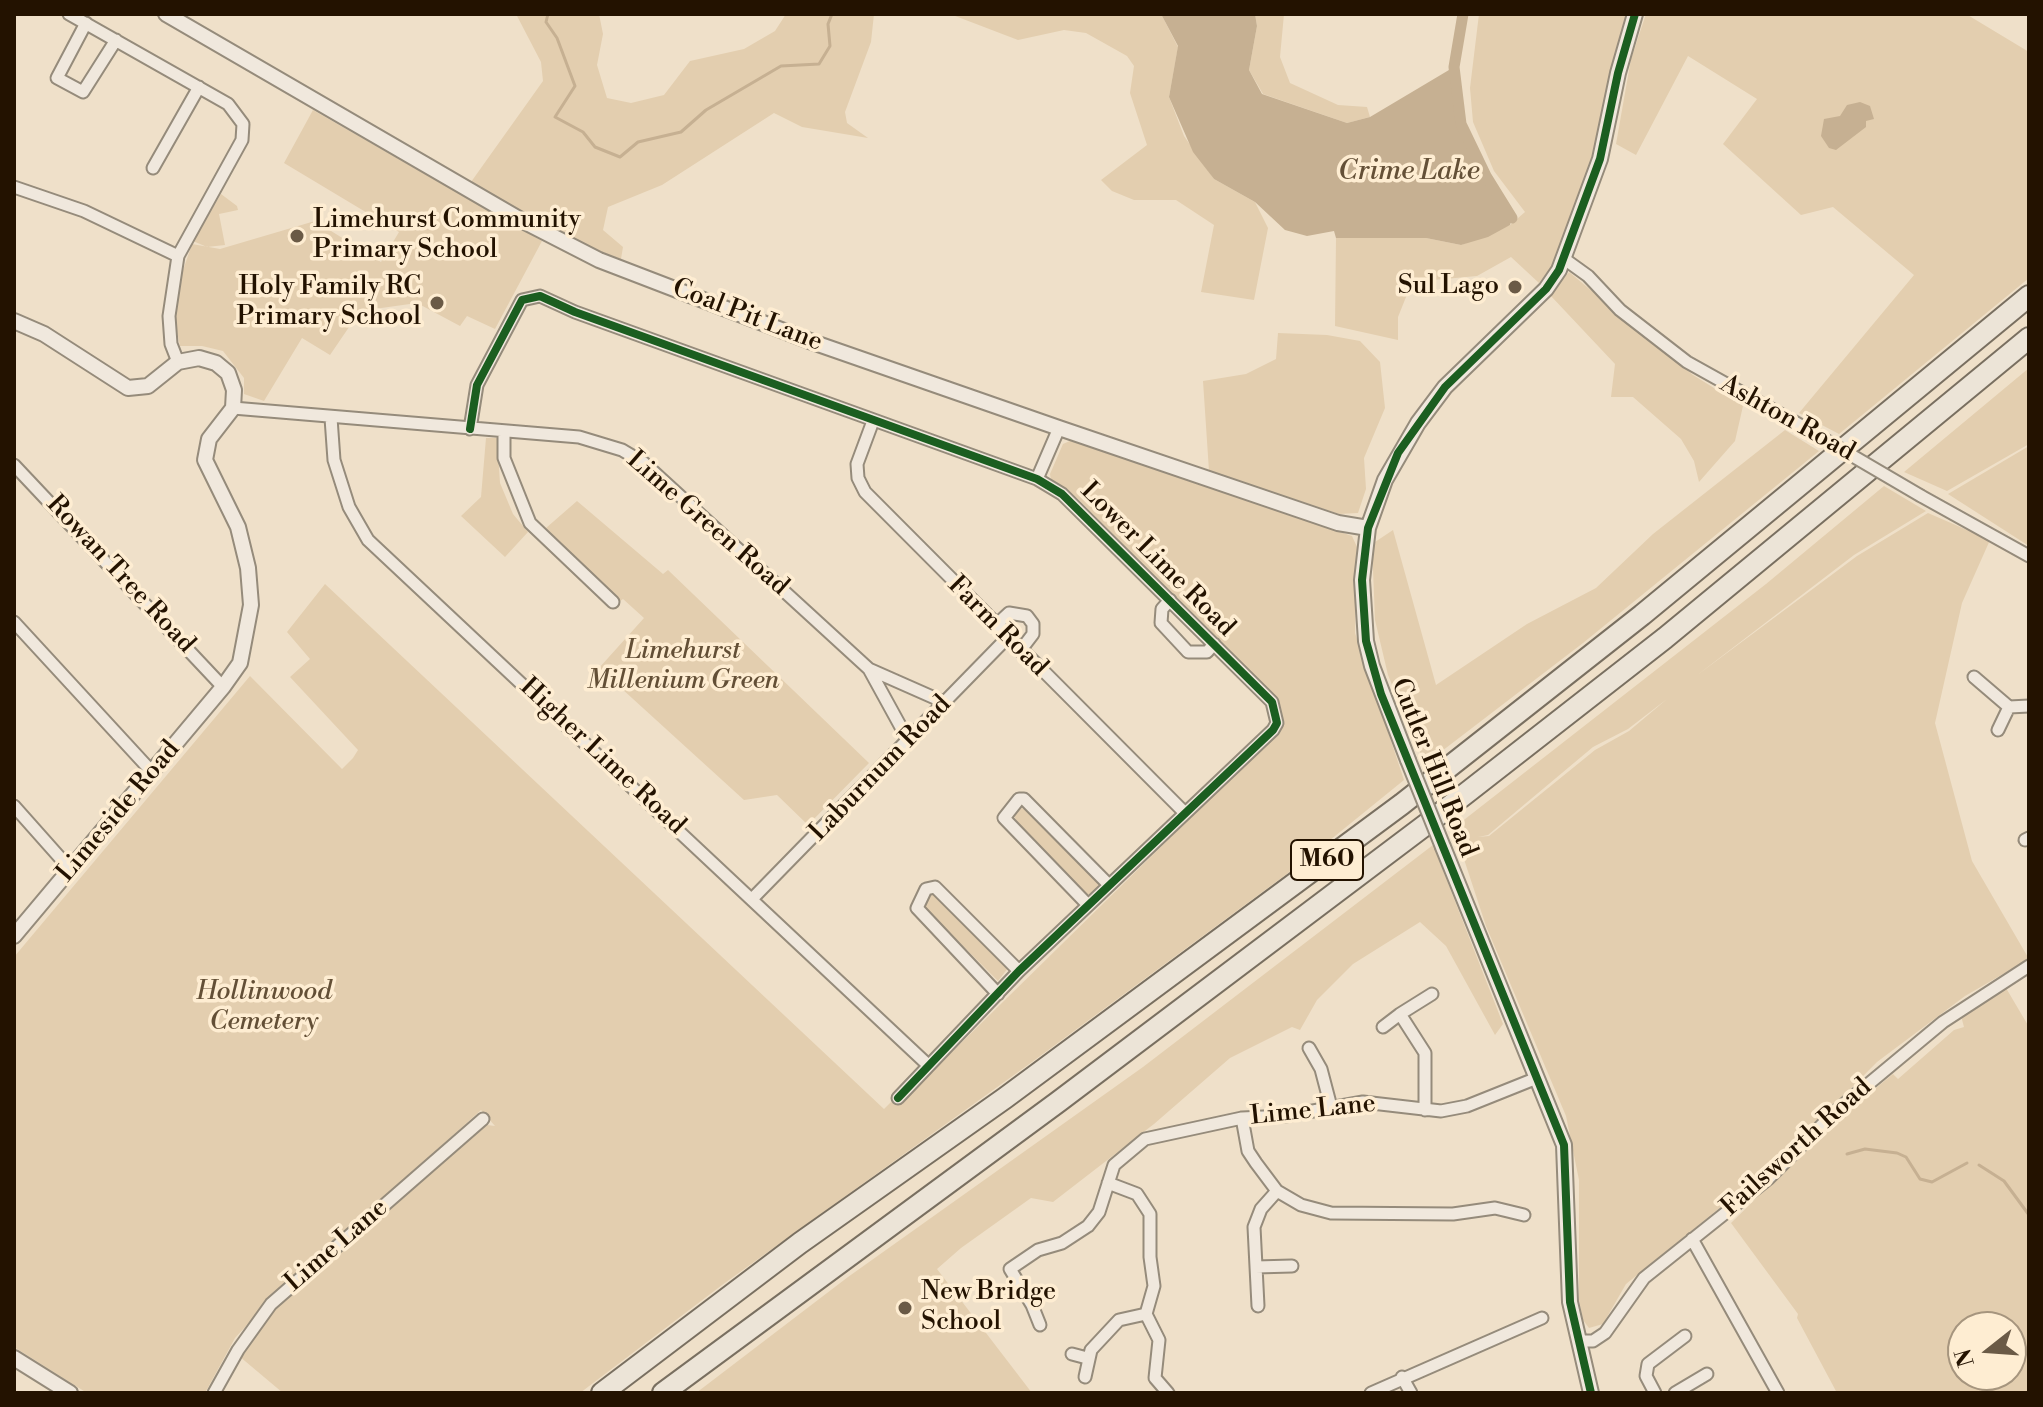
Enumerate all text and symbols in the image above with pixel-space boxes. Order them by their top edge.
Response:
water label: Crime Lake [1338,155,1480,189]
place label: Limehurst Community Primary School [313,205,581,266]
marker: Limehurst Community Primary School [288,227,306,245]
place label: Sul Lago [1398,271,1499,303]
place label: Holy Family RC Primary School [237,272,421,334]
street label: Coal Pit Lane [668,273,826,359]
marker: Sul Lago [1506,278,1524,296]
marker: Holy Family RC Primary School [428,294,446,312]
street label: Ashton Road [1714,369,1860,469]
street label: Lime Green Road [620,445,794,603]
street label: Lower Lime Road [1073,476,1241,644]
street label: Rowan Tree Road [39,490,201,660]
street label: Farm Road [940,570,1054,684]
park label: Limehurst Millenium Green [587,636,779,698]
street label: Higher Lime Road [513,672,691,842]
street label: Cutler Hill Road [1383,674,1483,862]
street label: Laburnum Road [804,690,958,848]
street label: Limeside Road [51,735,187,889]
road number: M60 [1291,840,1363,880]
park label: Hollinwood Cemetery [196,977,332,1038]
street label: Failsworth Road [1715,1072,1879,1224]
street label: Lime Lane [1249,1089,1377,1133]
street label: Lime Lane [279,1193,395,1299]
place label: New Bridge School [921,1277,1056,1338]
marker: New Bridge School [896,1299,914,1317]
north arrow [1947,1311,2027,1391]
text: N [1950,1345,1981,1370]

